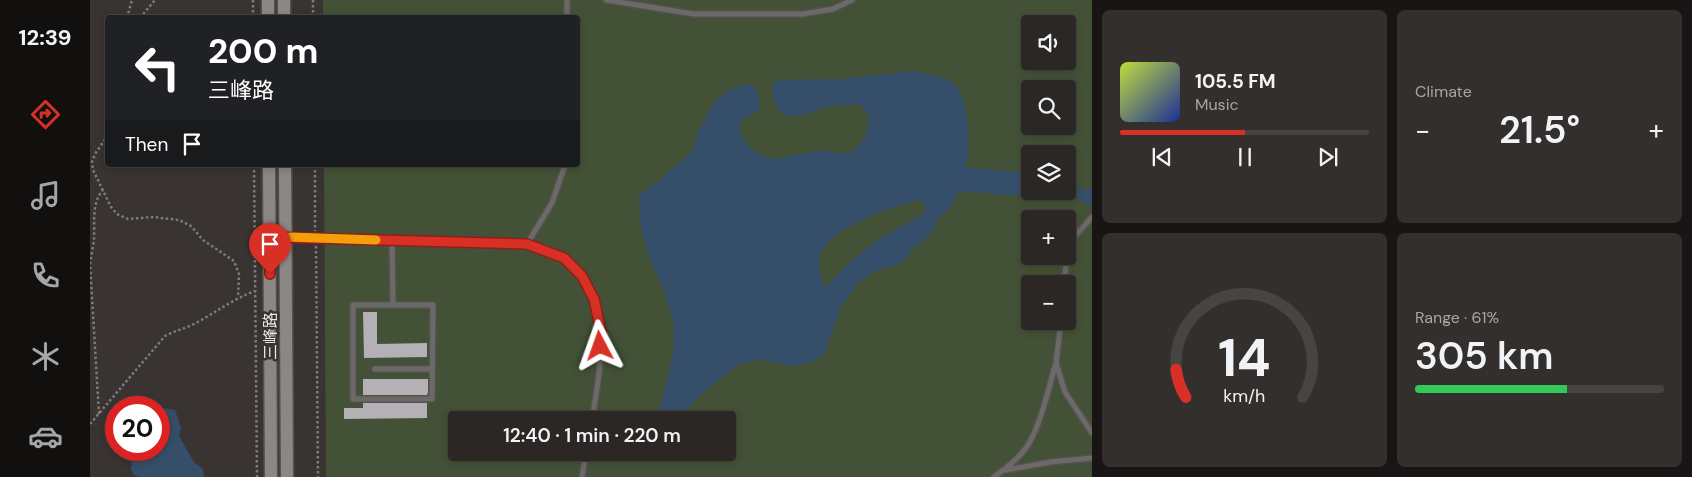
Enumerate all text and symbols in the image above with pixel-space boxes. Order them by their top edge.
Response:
map controls [1021,15,1076,330]
button: sound [1021,15,1076,70]
text: 12:39 [18,23,72,52]
text: 200 m [208,28,319,74]
icon: left [125,35,190,100]
text: 105.5 FM [1195,69,1276,94]
text: 三峰路 [208,76,274,105]
button: search [1021,80,1076,135]
text: Climate [1415,81,1472,102]
text: Music [1195,94,1239,115]
icon: directions [28,97,63,132]
text: 21.5° [1499,105,1580,155]
text: − [1415,112,1430,149]
text: + [1649,112,1664,149]
icon: arrive [178,130,206,158]
text: Then [125,132,168,157]
icon: previous [1148,143,1176,171]
icon: pause [1231,143,1259,171]
icon: next [1314,143,1342,171]
button: layers [1021,145,1076,200]
icon: music [28,178,63,213]
button: + [1021,210,1076,265]
pin [249,223,291,274]
icon: arrive [256,230,284,258]
icon: phone [28,258,63,293]
button: − [1021,275,1076,330]
text: Range · 61% [1415,307,1499,328]
street label: 三峰路 [260,312,281,360]
position arrow [573,319,625,371]
text: 14 [1218,324,1271,392]
text: 305 km [1415,331,1553,381]
icon: climate [28,339,63,374]
text: km/h [1223,384,1266,408]
speed limit sign: 20 [105,396,170,461]
icon: car [28,419,63,454]
text: 12:40 · 1 min · 220 m [503,423,681,448]

